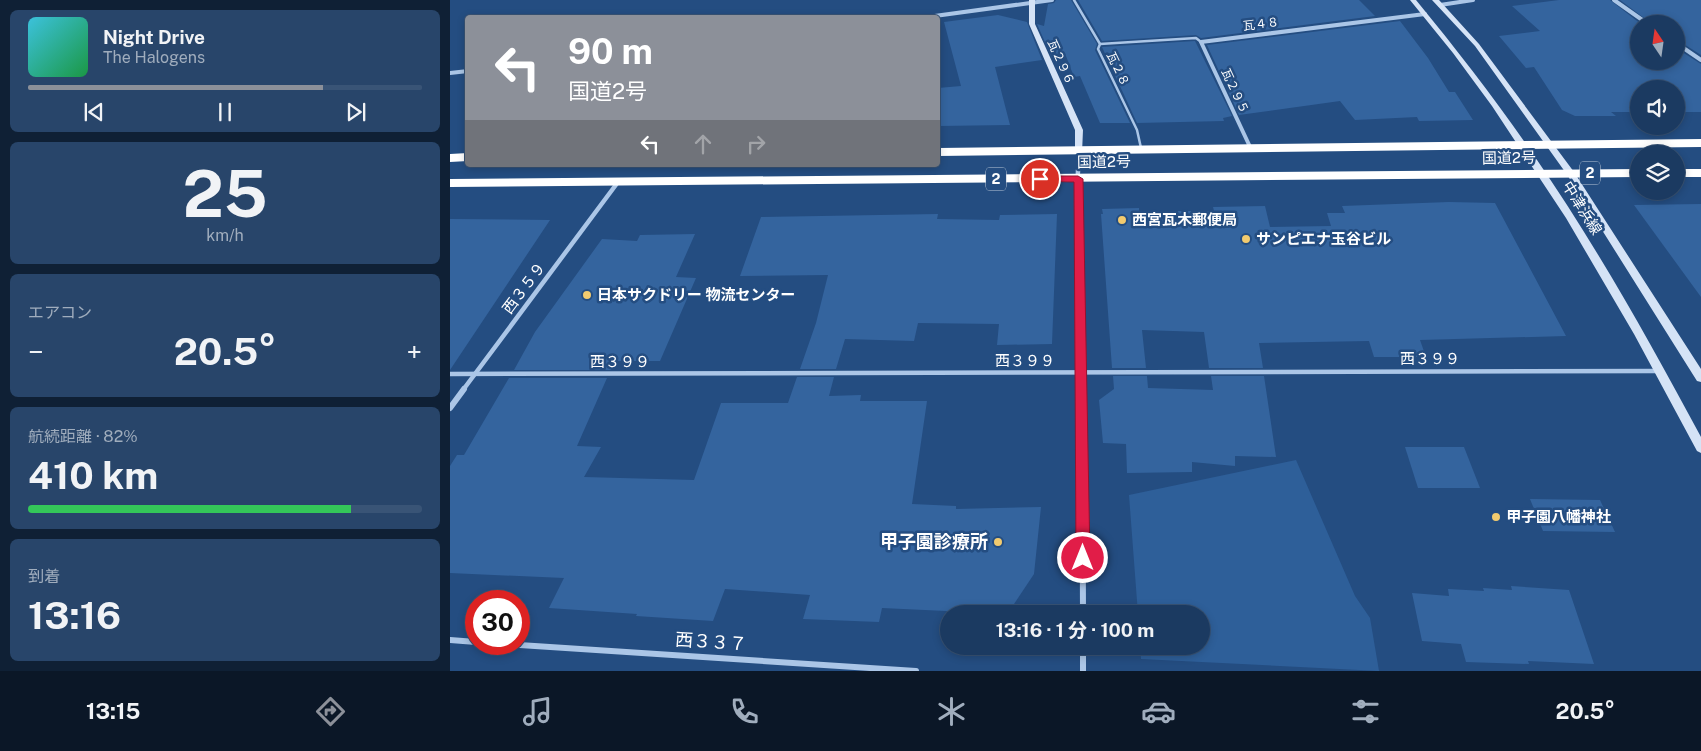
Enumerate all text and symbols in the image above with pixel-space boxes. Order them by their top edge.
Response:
street label: 瓦４８ [1242,15,1280,33]
north arrow [1630,15,1685,70]
map controls [1630,15,1685,200]
text: Night Drive [103,26,205,48]
text: 90 m [568,31,653,72]
icon: left [485,35,550,100]
street label: 瓦２９６ [1045,37,1077,87]
text: The Halogens [103,48,205,67]
street label: 瓦２８ [1104,50,1132,88]
street label: 瓦２９５ [1219,66,1251,116]
text: 国道2号 [568,78,647,104]
button: sound [1630,80,1685,135]
icon: previous [80,98,108,126]
icon: pause [211,98,239,126]
icon: next [342,98,370,126]
icon: left [636,130,664,158]
icon: ahead [689,130,717,158]
icon: right [742,130,770,158]
button: layers [1630,145,1685,200]
street label: 国道2号 [1482,149,1536,166]
street label: 国道2号 [1077,153,1131,170]
text: 25 [182,155,268,232]
pin [1019,158,1061,200]
road number: 2 [1580,162,1600,184]
icon: arrive [1026,165,1054,193]
road number: 2 [986,168,1006,190]
street label: 中津浜線 [1559,178,1606,238]
place label: 西宮瓦木郵便局 [1132,211,1237,228]
marker: 西宮瓦木郵便局 [1116,214,1128,226]
text: km/h [206,226,244,245]
place label: サンピエナ玉谷ビル [1256,230,1391,247]
marker: サンピエナ玉谷ビル [1240,233,1252,245]
street label: 西３５９ [499,259,548,317]
place label: 日本サクドリー 物流センター [597,286,795,303]
marker: 日本サクドリー 物流センター [581,289,593,301]
text: エアコン [28,303,92,322]
text: 20.5° [174,329,276,374]
text: − [28,335,44,368]
text: + [406,335,422,368]
street label: 西３９９ [1400,350,1460,367]
street label: 西３９９ [995,352,1055,369]
street label: 西３９９ [590,353,650,370]
text: 航続距離 · 82% [28,427,138,446]
text: 410 km [28,453,158,498]
place label: 甲子園八幡神社 [1506,508,1611,525]
marker: 甲子園八幡神社 [1490,511,1502,523]
place label: 甲子園診療所 [880,531,988,552]
position arrow [1056,531,1108,583]
marker: 甲子園診療所 [992,536,1004,548]
text: 到着 [28,567,60,586]
speed limit sign: 30 [465,590,530,655]
text: 13:16 [28,593,121,638]
text: 13:16 · 1 分 · 100 m [996,619,1154,641]
street label: 西３３７ [674,629,748,654]
icon: directions [313,694,348,729]
icon: music [520,694,555,729]
icon: phone [727,694,762,729]
icon: climate [934,694,969,729]
icon: car [1141,694,1176,729]
icon: filters [1348,694,1383,729]
text: 13:15 [86,698,140,724]
text: 20.5° [1556,698,1615,724]

